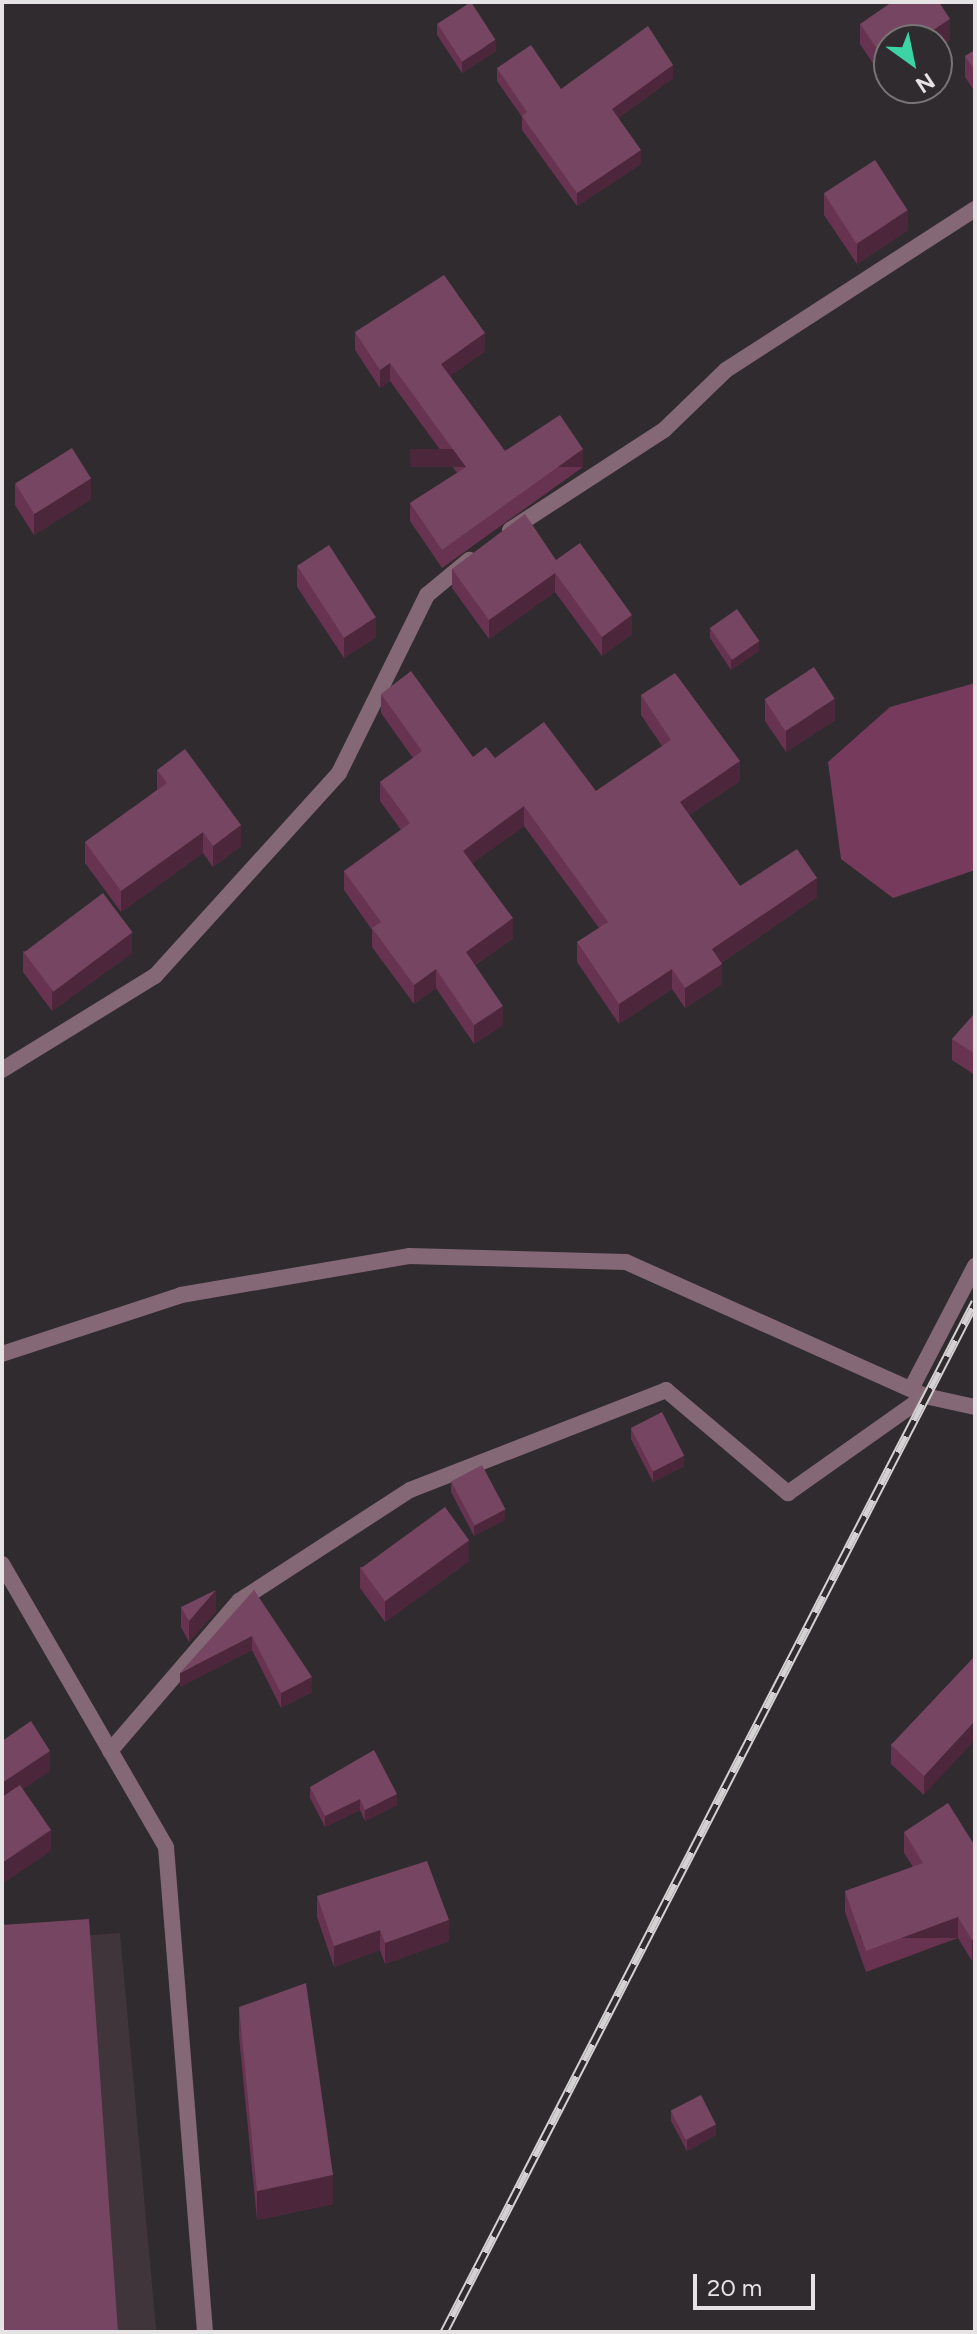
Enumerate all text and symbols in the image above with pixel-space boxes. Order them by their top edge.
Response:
north arrow [873,24,953,104]
text: N [911,67,940,99]
scale bar [697,2258,819,2308]
text: 20 m [707,2273,762,2302]

